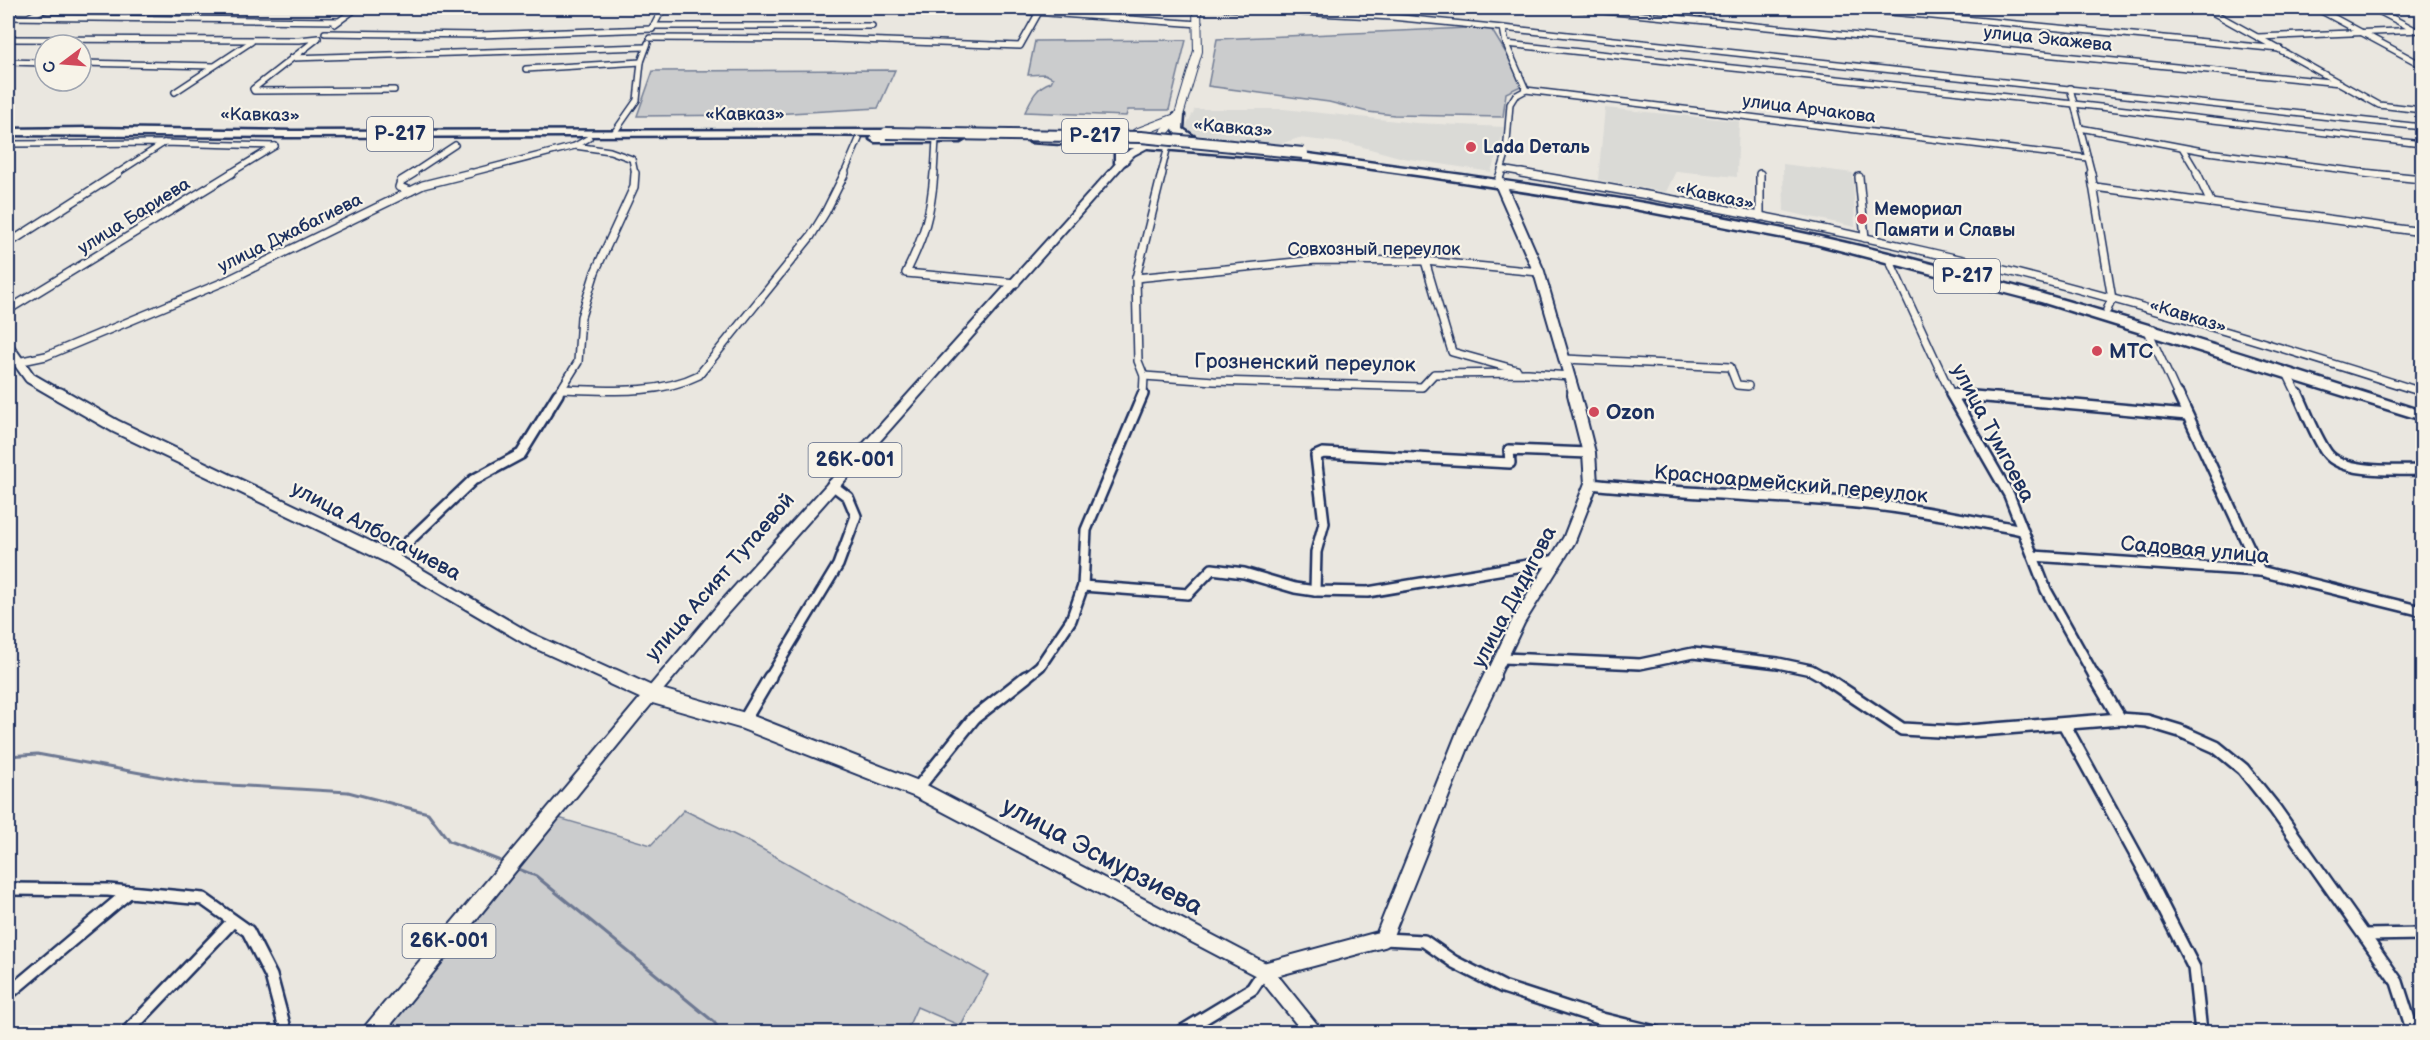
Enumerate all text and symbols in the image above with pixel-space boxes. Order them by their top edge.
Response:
street label: улица Экажева [1983,22,2114,56]
north arrow [33,33,93,93]
text: С [39,59,61,75]
street label: улица Арчакова [1741,90,1877,128]
street label: «Кавказ» [220,104,300,126]
street label: «Кавказ» [705,104,785,125]
street label: «Кавказ» [1192,114,1274,142]
road number: Р-217 [367,117,433,151]
road number: Р-217 [1062,119,1128,153]
place label: Lada Dеталь [1483,137,1590,158]
marker: Lada Dеталь [1464,140,1478,154]
street label: улица Бариева [74,173,194,259]
street label: «Кавказ» [1674,177,1756,215]
street label: улица Джабагиева [214,189,366,277]
place label: Мемориал Памяти и Славы [1874,199,2015,241]
marker: Мемориал Памяти и Славы [1855,212,1869,226]
street label: Совхозный переулок [1287,239,1461,260]
road number: Р-217 [1934,259,2000,293]
street label: «Кавказ» [2147,294,2229,338]
place label: МТС [2109,339,2154,364]
marker: МТС [2090,344,2104,358]
street label: Грозненский переулок [1194,349,1416,377]
street label: улица Тумгоева [1946,359,2040,507]
place label: Ozon [1606,400,1655,425]
marker: Ozon [1587,405,1601,419]
road number: 26К-001 [808,443,902,477]
street label: Красноармейский переулок [1653,460,1929,508]
street label: улица Албогачиева [287,476,466,587]
street label: улица Асият Тутаевой [640,488,800,666]
street label: улица Дидигова [1466,521,1562,672]
street label: Садовая улица [2120,531,2271,569]
street label: улица Эсмурзиева [996,791,1208,923]
road number: 26К-001 [402,924,496,958]

